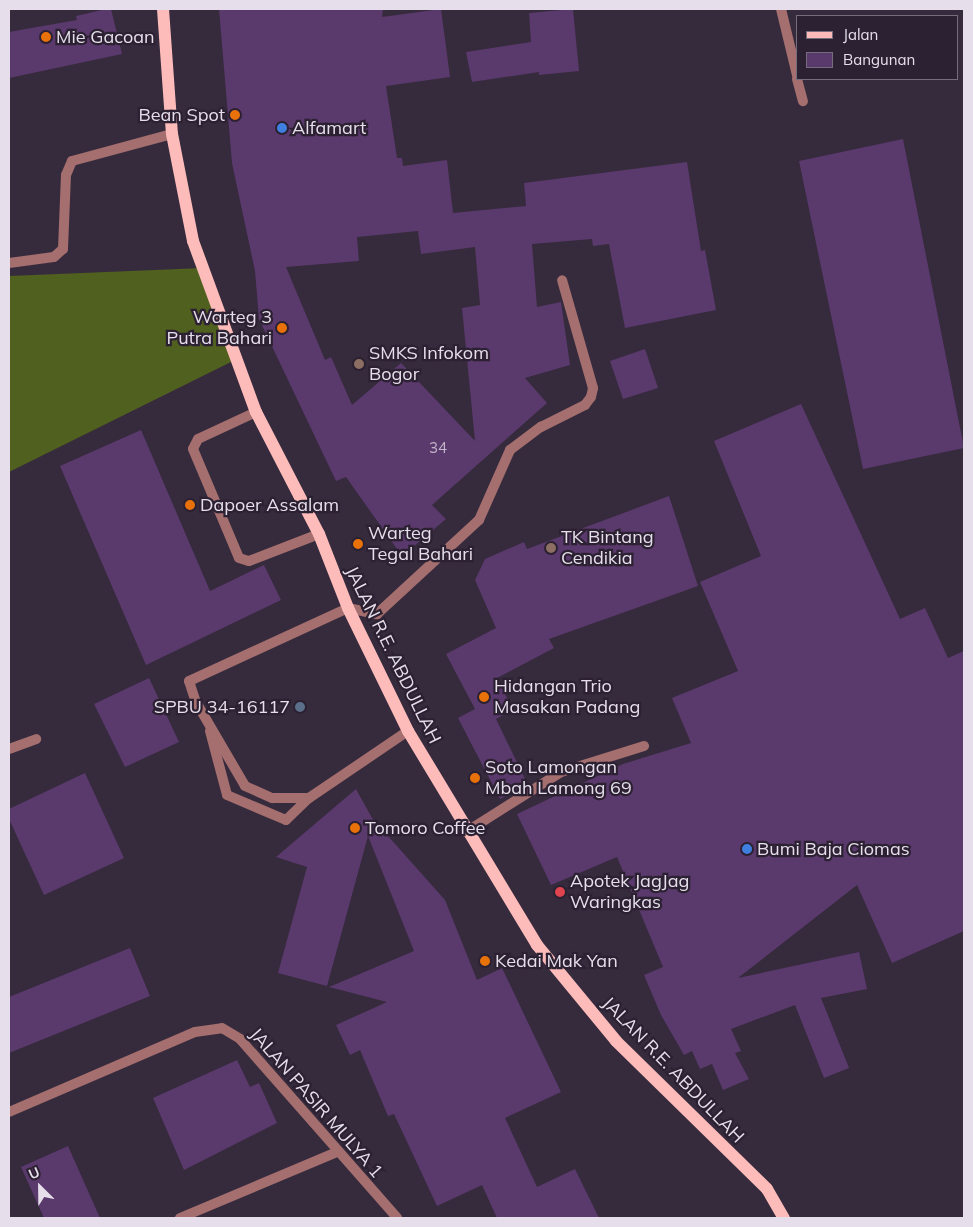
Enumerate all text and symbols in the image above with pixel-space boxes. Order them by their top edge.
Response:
legend [796,15,958,80]
text: Jalan [843,25,878,44]
place label: Mie Gacoan [56,26,155,48]
marker: Mie Gacoan [40,31,52,43]
text: Bangunan [843,50,915,69]
place label: Bean Spot [138,104,225,126]
marker: Bean Spot [229,109,241,121]
place label: Alfamart [292,117,366,139]
marker: Alfamart [276,122,288,134]
place label: Warteg 3 Putra Bahari [167,307,272,350]
marker: Warteg 3 Putra Bahari [276,322,288,334]
place label: SMKS Infokom Bogor [369,343,489,386]
marker: SMKS Infokom Bogor [353,358,365,370]
house number: 34 [429,439,447,457]
place label: Dapoer Assalam [200,494,339,516]
marker: Dapoer Assalam [184,499,196,511]
place label: Warteg Tegal Bahari [368,523,473,566]
place label: TK Bintang Cendikia [561,527,654,570]
marker: Warteg Tegal Bahari [352,538,364,550]
marker: TK Bintang Cendikia [545,542,557,554]
street label: JALAN R.E. ABDULLAH [341,563,445,747]
place label: Hidangan Trio Masakan Padang [494,676,640,719]
marker: Hidangan Trio Masakan Padang [478,691,490,703]
place label: SPBU 34-16117 [154,696,290,718]
marker: SPBU 34-16117 [294,701,306,713]
place label: Soto Lamongan Mbah Lamong 69 [485,757,632,800]
marker: Soto Lamongan Mbah Lamong 69 [469,772,481,784]
place label: Tomoro Coffee [365,817,485,839]
marker: Tomoro Coffee [349,822,361,834]
place label: Bumi Baja Ciomas [757,838,910,860]
marker: Bumi Baja Ciomas [741,843,753,855]
place label: Apotek JagJag Waringkas [570,871,689,914]
marker: Apotek JagJag Waringkas [554,886,566,898]
place label: Kedai Mak Yan [495,950,618,972]
marker: Kedai Mak Yan [479,955,491,967]
street label: JALAN R.E. ABDULLAH [598,993,748,1147]
street label: JALAN PASIR MULYA 1 [245,1024,387,1182]
north arrow [15,1162,65,1212]
text: U [26,1163,42,1184]

